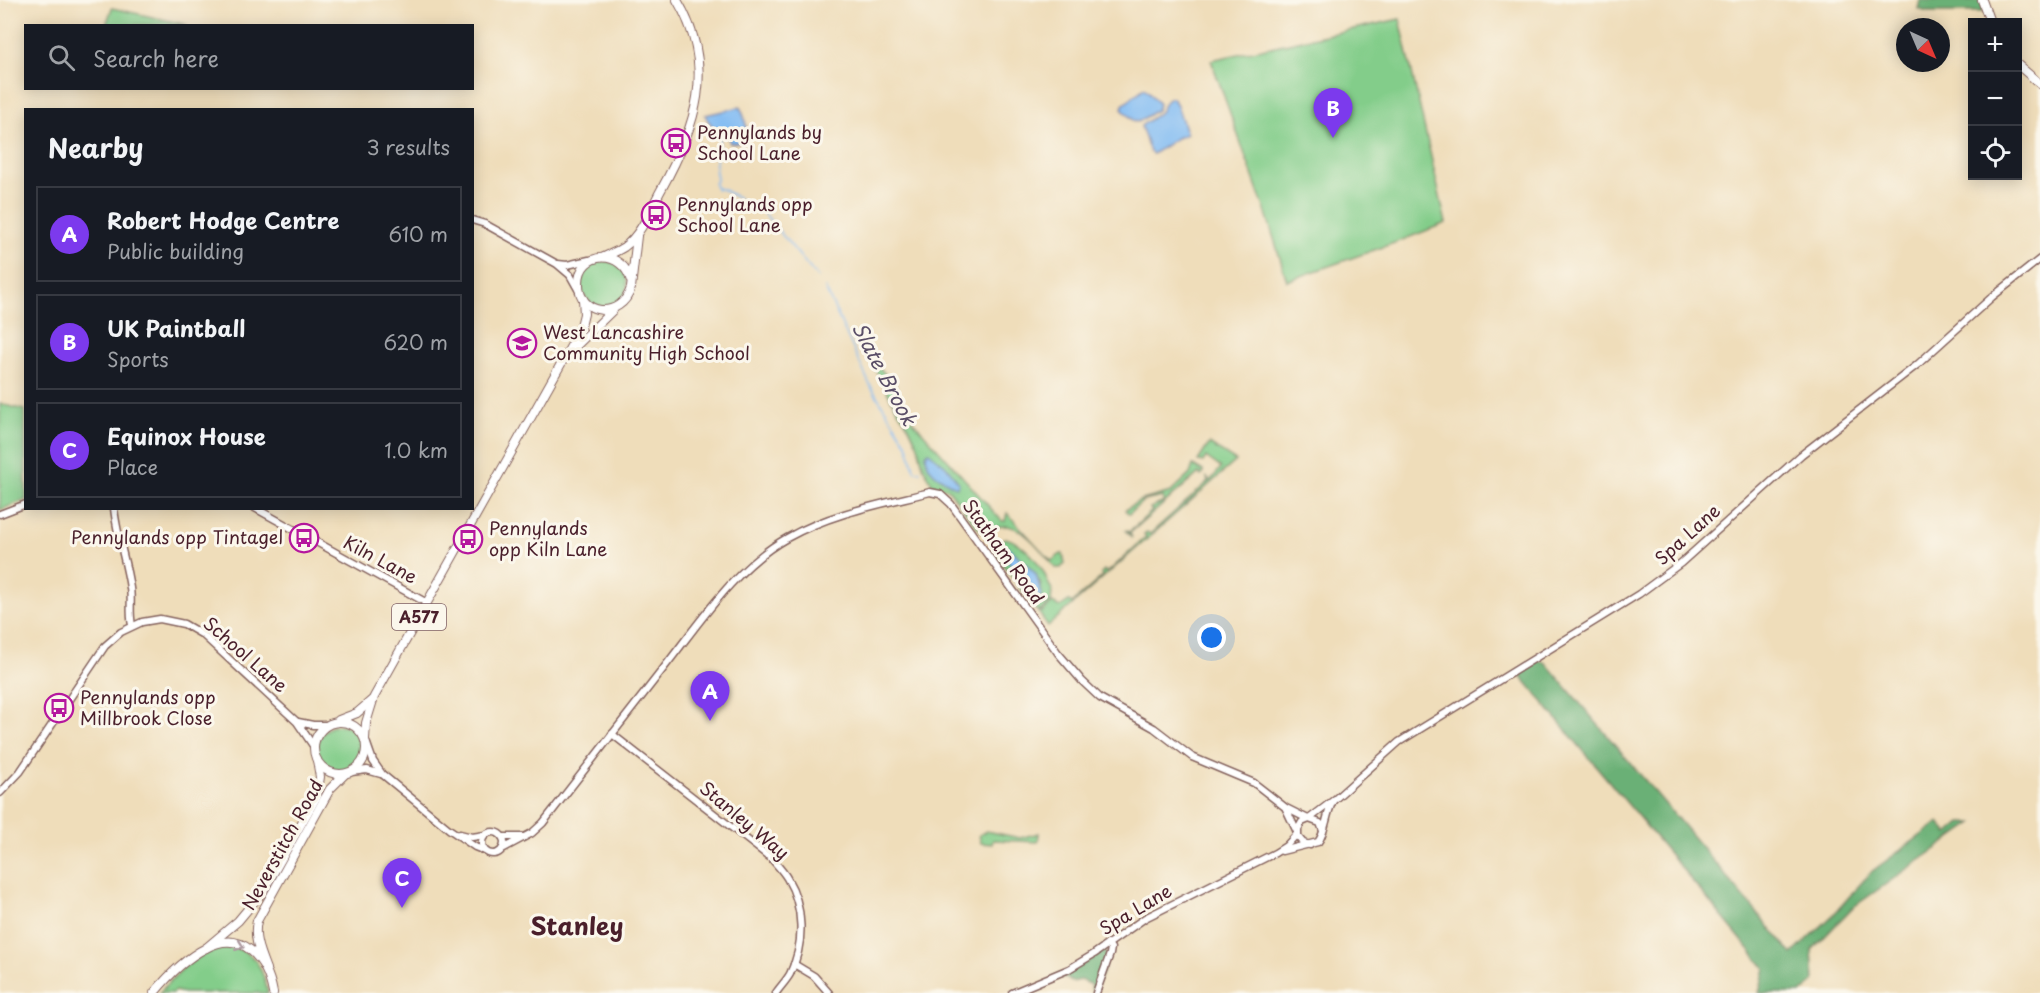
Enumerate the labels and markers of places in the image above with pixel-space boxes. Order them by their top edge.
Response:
pin: B [1314,88,1352,138]
place label: Pennylands by School Lane [697,118,822,166]
bus stop icon: Pennylands by School Lane [660,127,692,159]
place label: Pennylands opp School Lane [677,190,813,238]
bus stop icon: Pennylands opp School Lane [640,199,672,231]
place label: West Lancashire Community High School [543,318,750,366]
school or university icon: West Lancashire Community High School [506,327,538,359]
place label: Pennylands opp Kiln Lane [489,514,607,562]
bus stop icon: Pennylands opp Tintagel [288,522,320,554]
place label: Pennylands opp Tintagel [71,523,283,550]
bus stop icon: Pennylands opp Kiln Lane [452,523,484,555]
pin: A [690,672,730,721]
place label: Pennylands opp Millbrook Close [80,683,216,731]
bus stop icon: Pennylands opp Millbrook Close [43,692,75,724]
pin: C [382,858,422,908]

